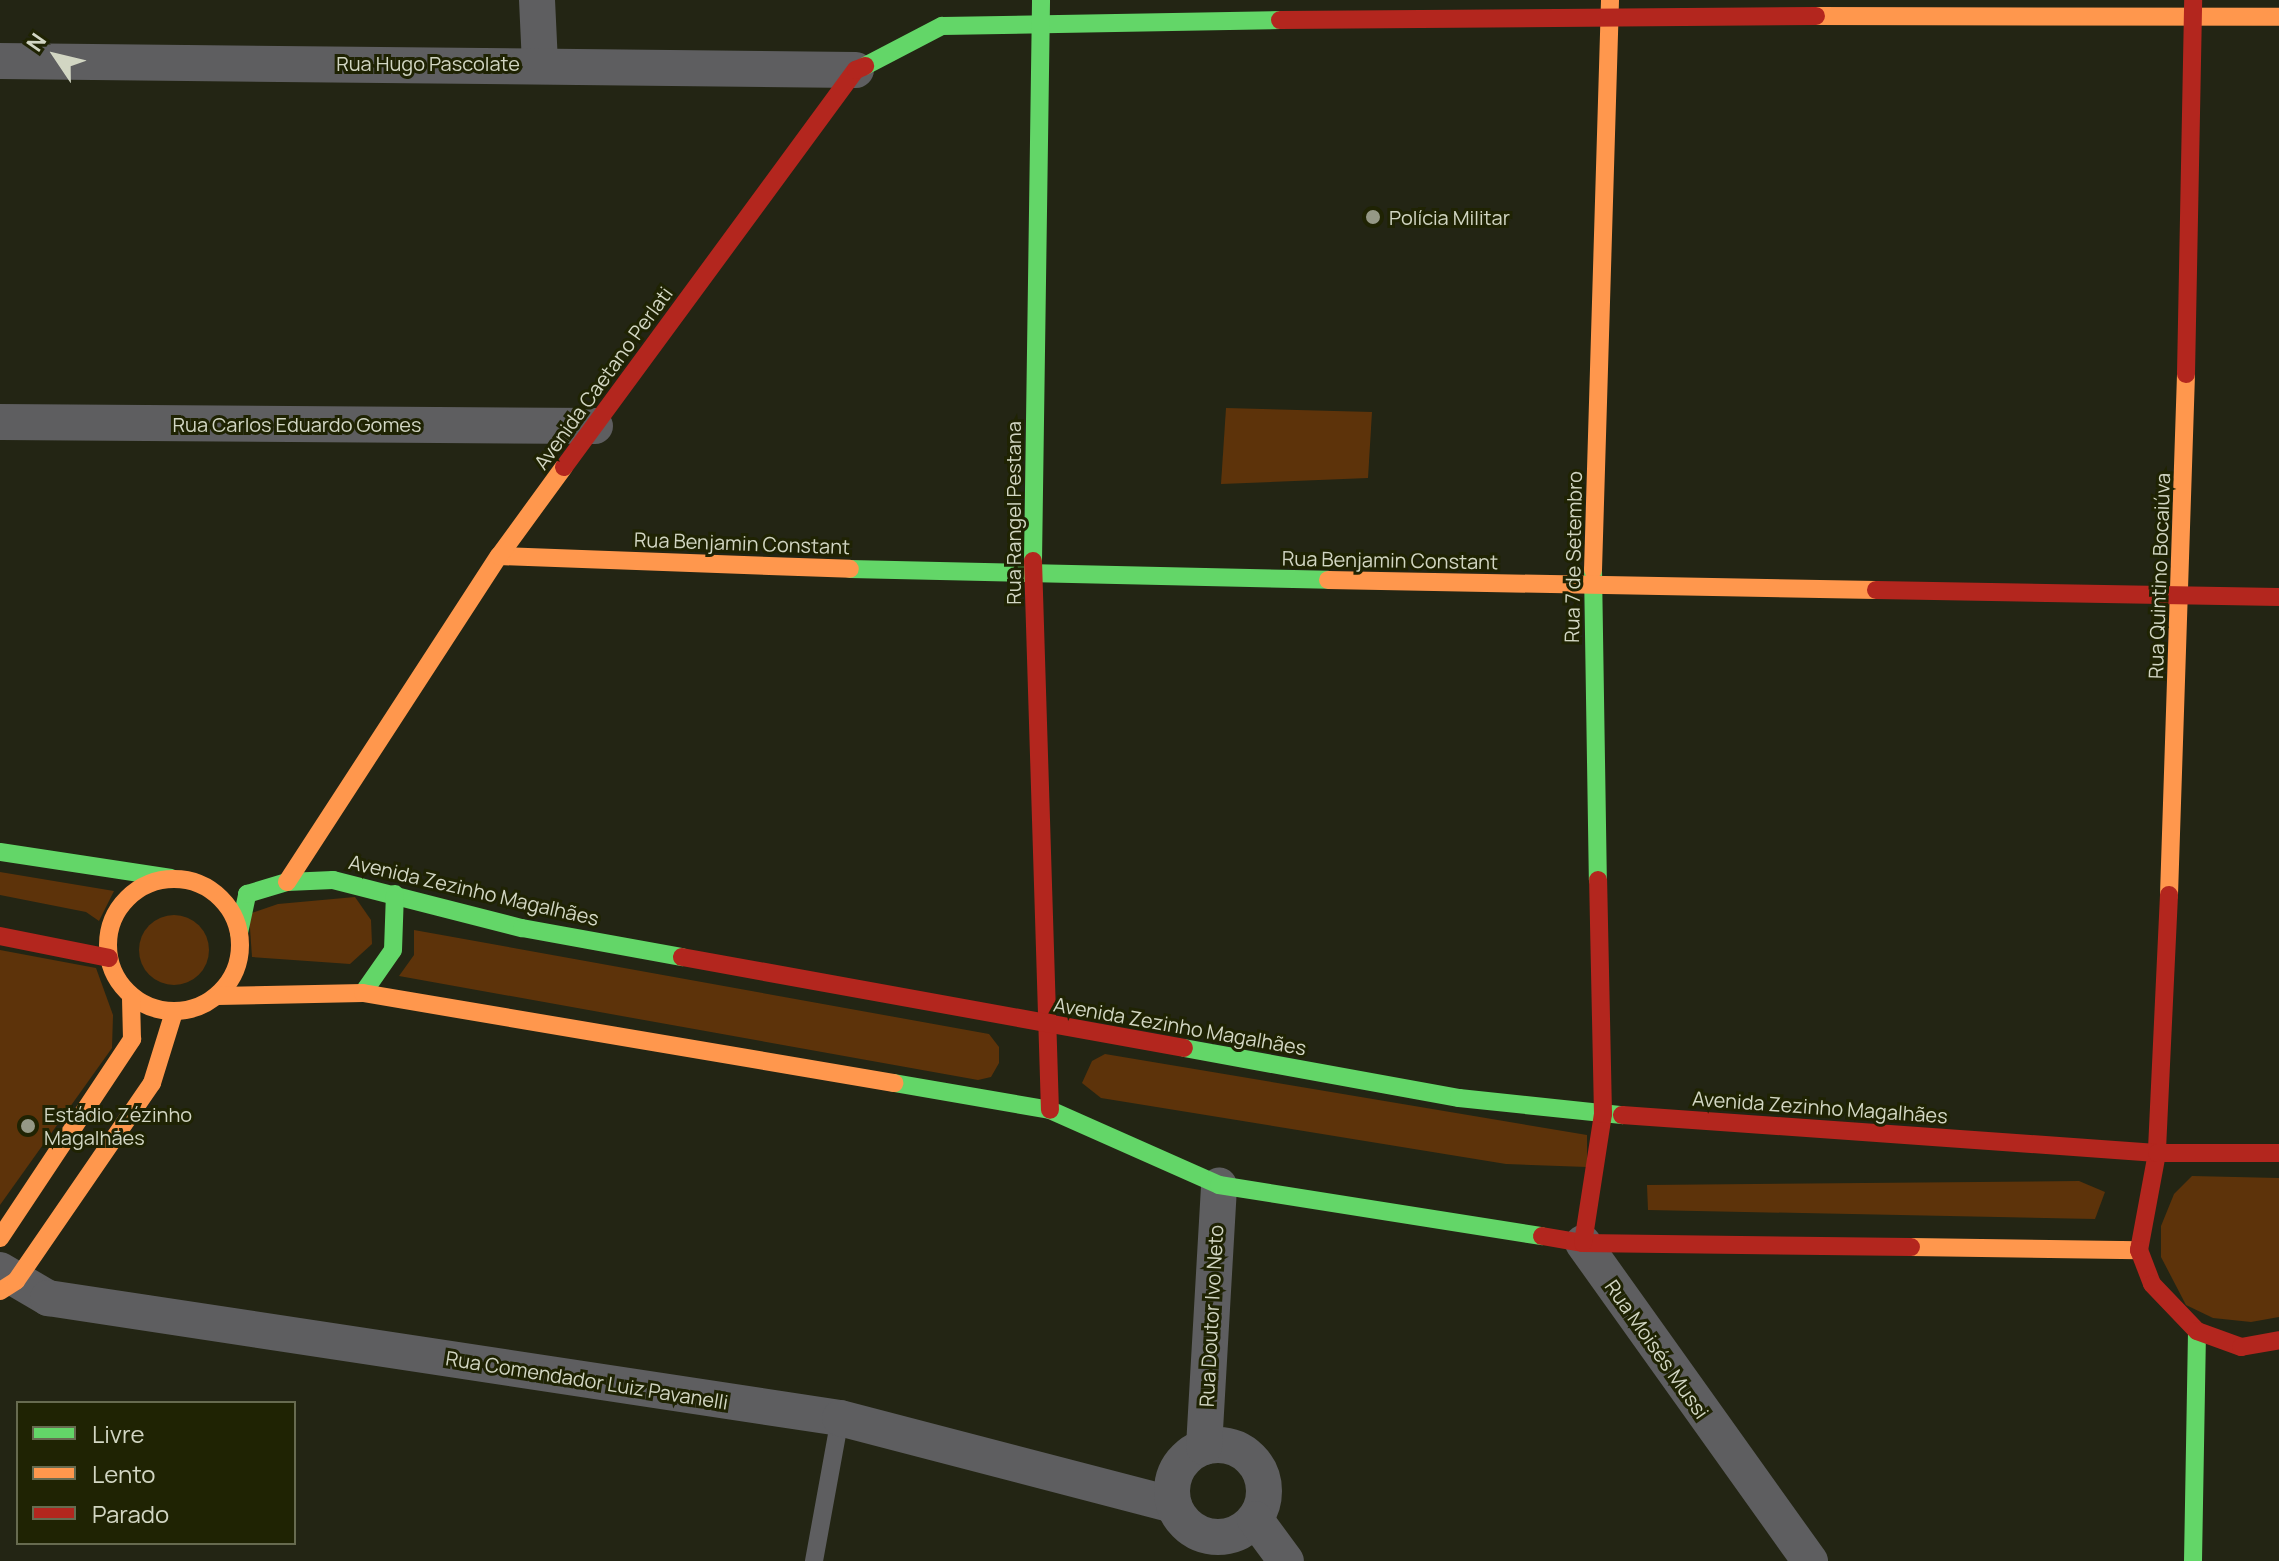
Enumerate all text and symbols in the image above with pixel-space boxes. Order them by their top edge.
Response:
north arrow [16,16,96,96]
text: N [20,27,53,57]
street label: Rua Hugo Pascolate [336,51,520,75]
place label: Polícia Militar [1389,205,1510,229]
marker: Polícia Militar [1364,208,1382,226]
street label: Avenida Caetano Perlati [529,282,677,474]
street label: Rua Carlos Eduardo Gomes [172,412,422,436]
street label: Rua Rangel Pestana [1001,421,1025,605]
street label: Rua 7 de Setembro [1560,471,1586,643]
street label: Rua Quintino Bocaiúva [2143,473,2175,679]
street label: Rua Benjamin Constant [634,527,850,559]
street label: Rua Benjamin Constant [1282,546,1498,574]
street label: Avenida Zezinho Magalhães [347,850,601,930]
street label: Avenida Zezinho Magalhães [1052,992,1308,1060]
street label: Avenida Zezinho Magalhães [1691,1086,1949,1128]
place label: Estádio Zézinho Magalhães [44,1102,192,1149]
marker: Estádio Zézinho Magalhães [19,1117,37,1135]
street label: Rua Doutor Ivo Neto [1194,1224,1228,1408]
street label: Rua Moisés Mussi [1600,1275,1714,1423]
street label: Rua Comendador Luiz Pavanelli [444,1346,730,1414]
legend [16,1401,296,1545]
text: Livre [92,1417,145,1450]
text: Lento [92,1457,156,1490]
text: Parado [92,1497,169,1530]

